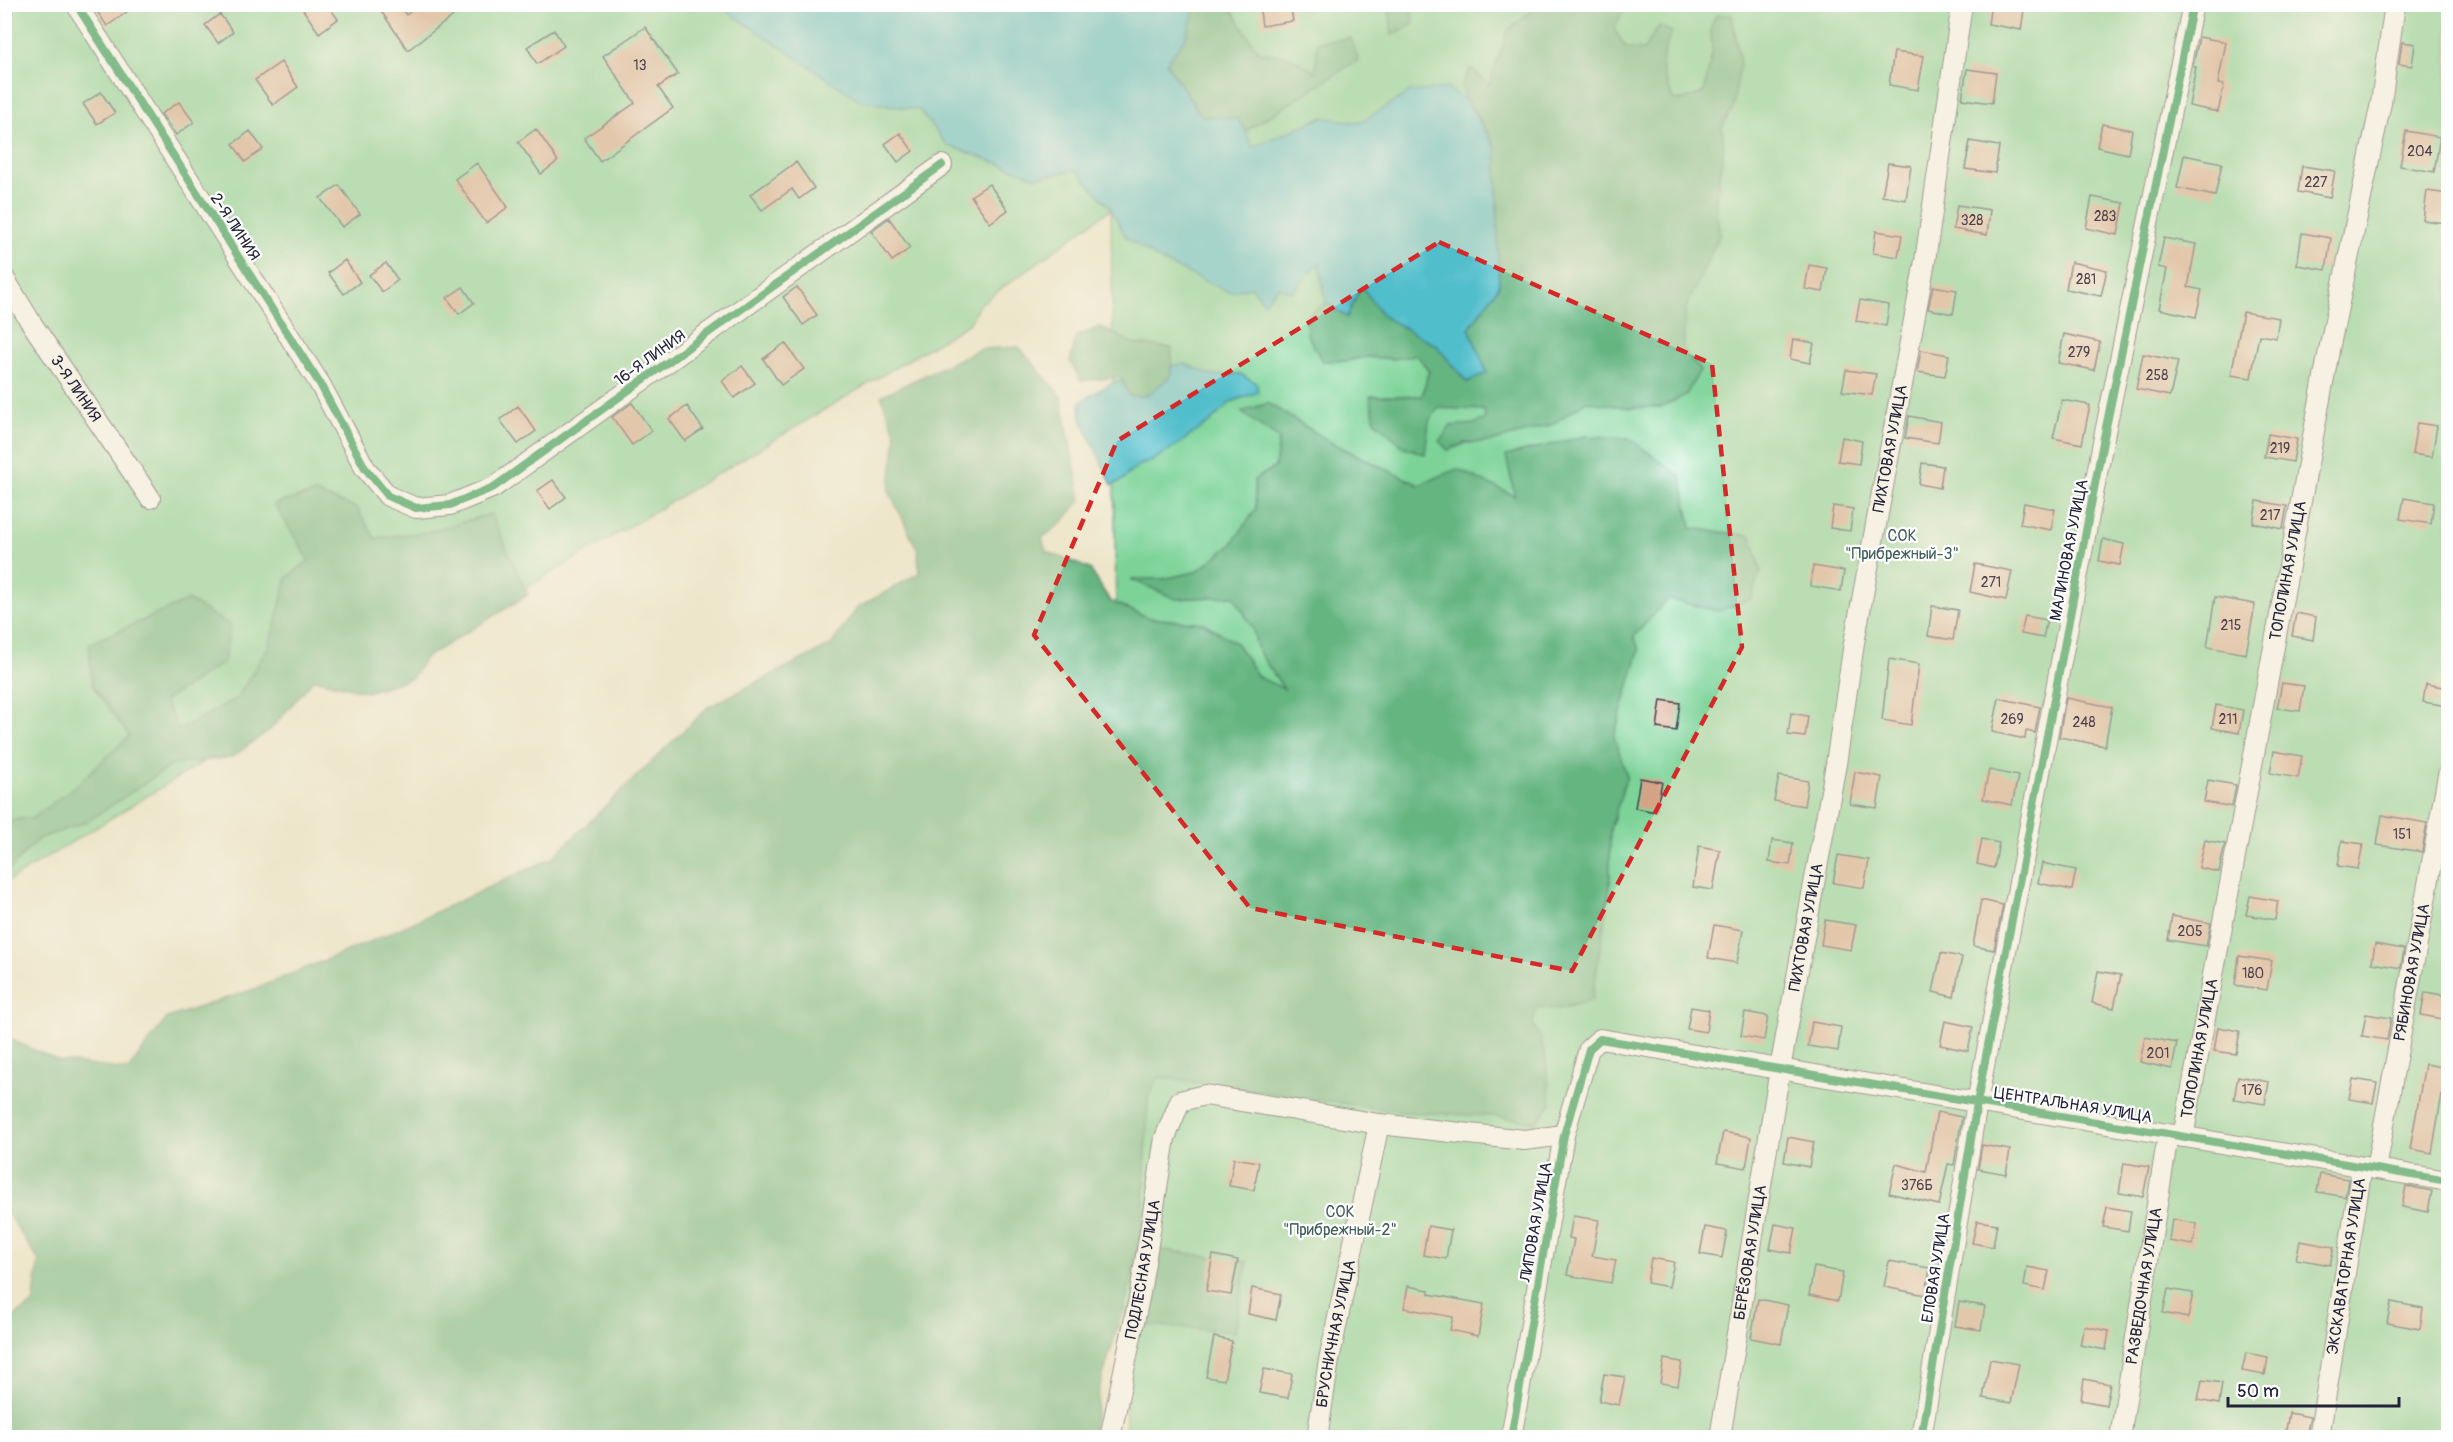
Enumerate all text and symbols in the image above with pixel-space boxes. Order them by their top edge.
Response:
house number: 13 [633,57,647,74]
house number: 204 [2407,143,2433,160]
house number: 227 [2304,174,2328,191]
street label: 2-Я ЛИНИЯ [206,189,264,265]
house number: 283 [2094,208,2117,225]
house number: 328 [1961,212,1983,229]
house number: 281 [2076,271,2096,288]
street label: 16-Я ЛИНИЯ [610,325,690,391]
house number: 279 [2068,344,2090,361]
street label: 3-Я ЛИНИЯ [46,351,106,426]
house number: 258 [2146,367,2168,384]
street label: ПИХТОВАЯ УЛИЦА [1868,383,1912,514]
house number: 219 [2270,440,2290,457]
street label: МАЛИНОВАЯ УЛИЦА [2045,477,2093,623]
street label: ТОПОЛИНАЯ УЛИЦА [2265,499,2311,642]
house number: 217 [2260,507,2281,524]
park label: СОК "Прибрежный-3" [1845,526,1959,564]
house number: 271 [1981,574,2001,591]
house number: 215 [2221,617,2241,634]
house number: 269 [2000,711,2024,728]
house number: 211 [2219,711,2237,728]
house number: 248 [2072,714,2096,731]
house number: 151 [2393,826,2411,843]
street label: ПИХТОВАЯ УЛИЦА [1784,862,1828,993]
street label: РЯБИНОВАЯ УЛИЦА [2390,902,2434,1043]
house number: 205 [2178,923,2202,940]
house number: 180 [2242,965,2264,982]
street label: ТОПОЛИНАЯ УЛИЦА [2177,977,2222,1120]
house number: 201 [2147,1045,2169,1062]
house number: 176 [2241,1082,2263,1099]
street label: ЦЕНТРАЛЬНАЯ УЛИЦА [1992,1083,2154,1127]
street label: ЛИПОВАЯ УЛИЦА [1515,1160,1556,1285]
street label: ЭКСКАВАТОРНАЯ УЛИЦА [2322,1176,2370,1356]
house number: 376Б [1901,1177,1933,1194]
street label: БЕРЁЗОВАЯ УЛИЦА [1729,1183,1771,1322]
street label: ПОДЛЕСНАЯ УЛИЦА [1121,1198,1165,1341]
park label: СОК "Прибрежный-2" [1283,1202,1397,1240]
street label: РАЗВЕДОЧНАЯ УЛИЦА [2122,1206,2166,1366]
street label: ЕЛОВАЯ УЛИЦА [1917,1212,1955,1324]
street label: БРУСНИЧНАЯ УЛИЦА [1312,1258,1360,1409]
scale bar [2228,1370,2399,1408]
text: 50 m [2237,1380,2279,1403]

